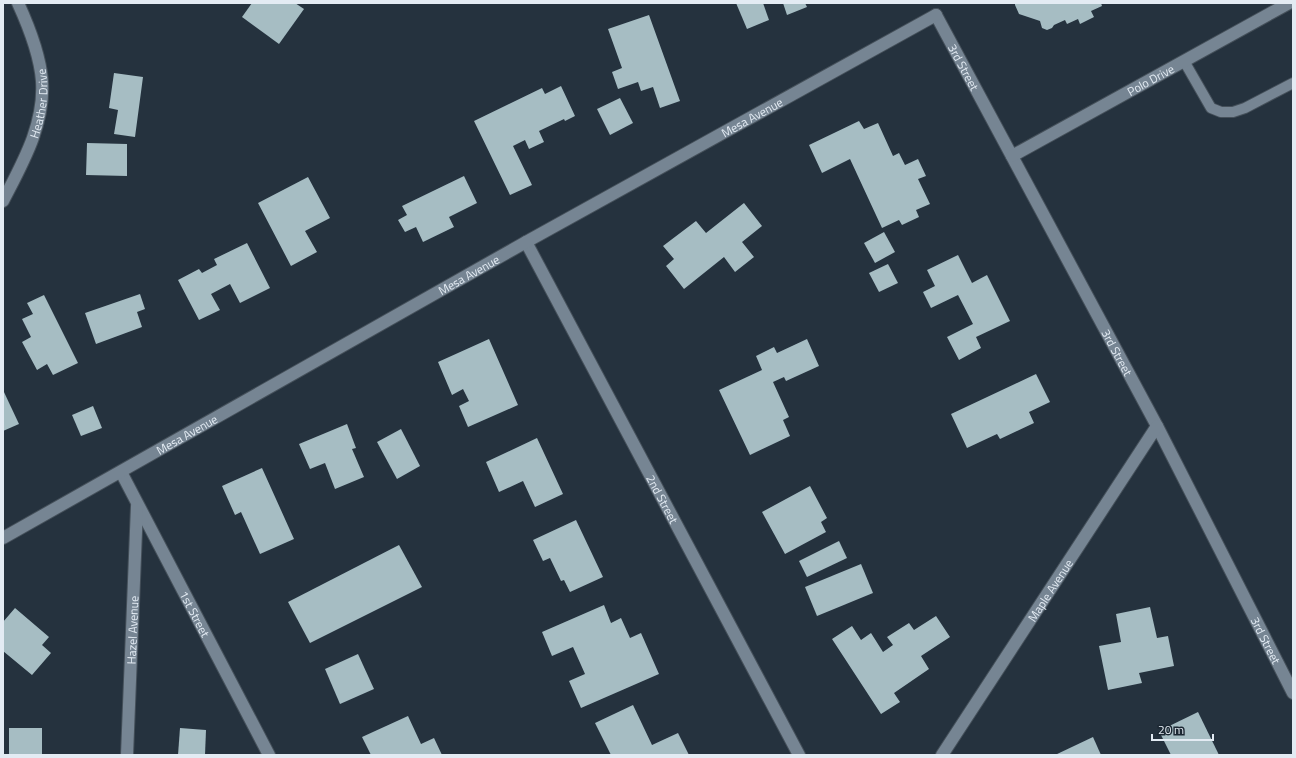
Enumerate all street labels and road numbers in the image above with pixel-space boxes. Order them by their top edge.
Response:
street label: 3rd Street [944,40,985,94]
street label: Polo Drive [1123,59,1177,100]
street label: Heather Drive [24,68,52,141]
street label: Mesa Avenue [717,92,786,142]
street label: Mesa Avenue [434,249,503,299]
street label: 3rd Street [1097,325,1138,380]
street label: Mesa Avenue [152,409,221,459]
street label: 2nd Street [642,471,684,528]
street label: Maple Avenue [1022,555,1077,625]
street label: 1st Street [175,587,216,641]
street label: Hazel Avenue [121,595,143,665]
street label: 3rd Street [1246,613,1286,668]

